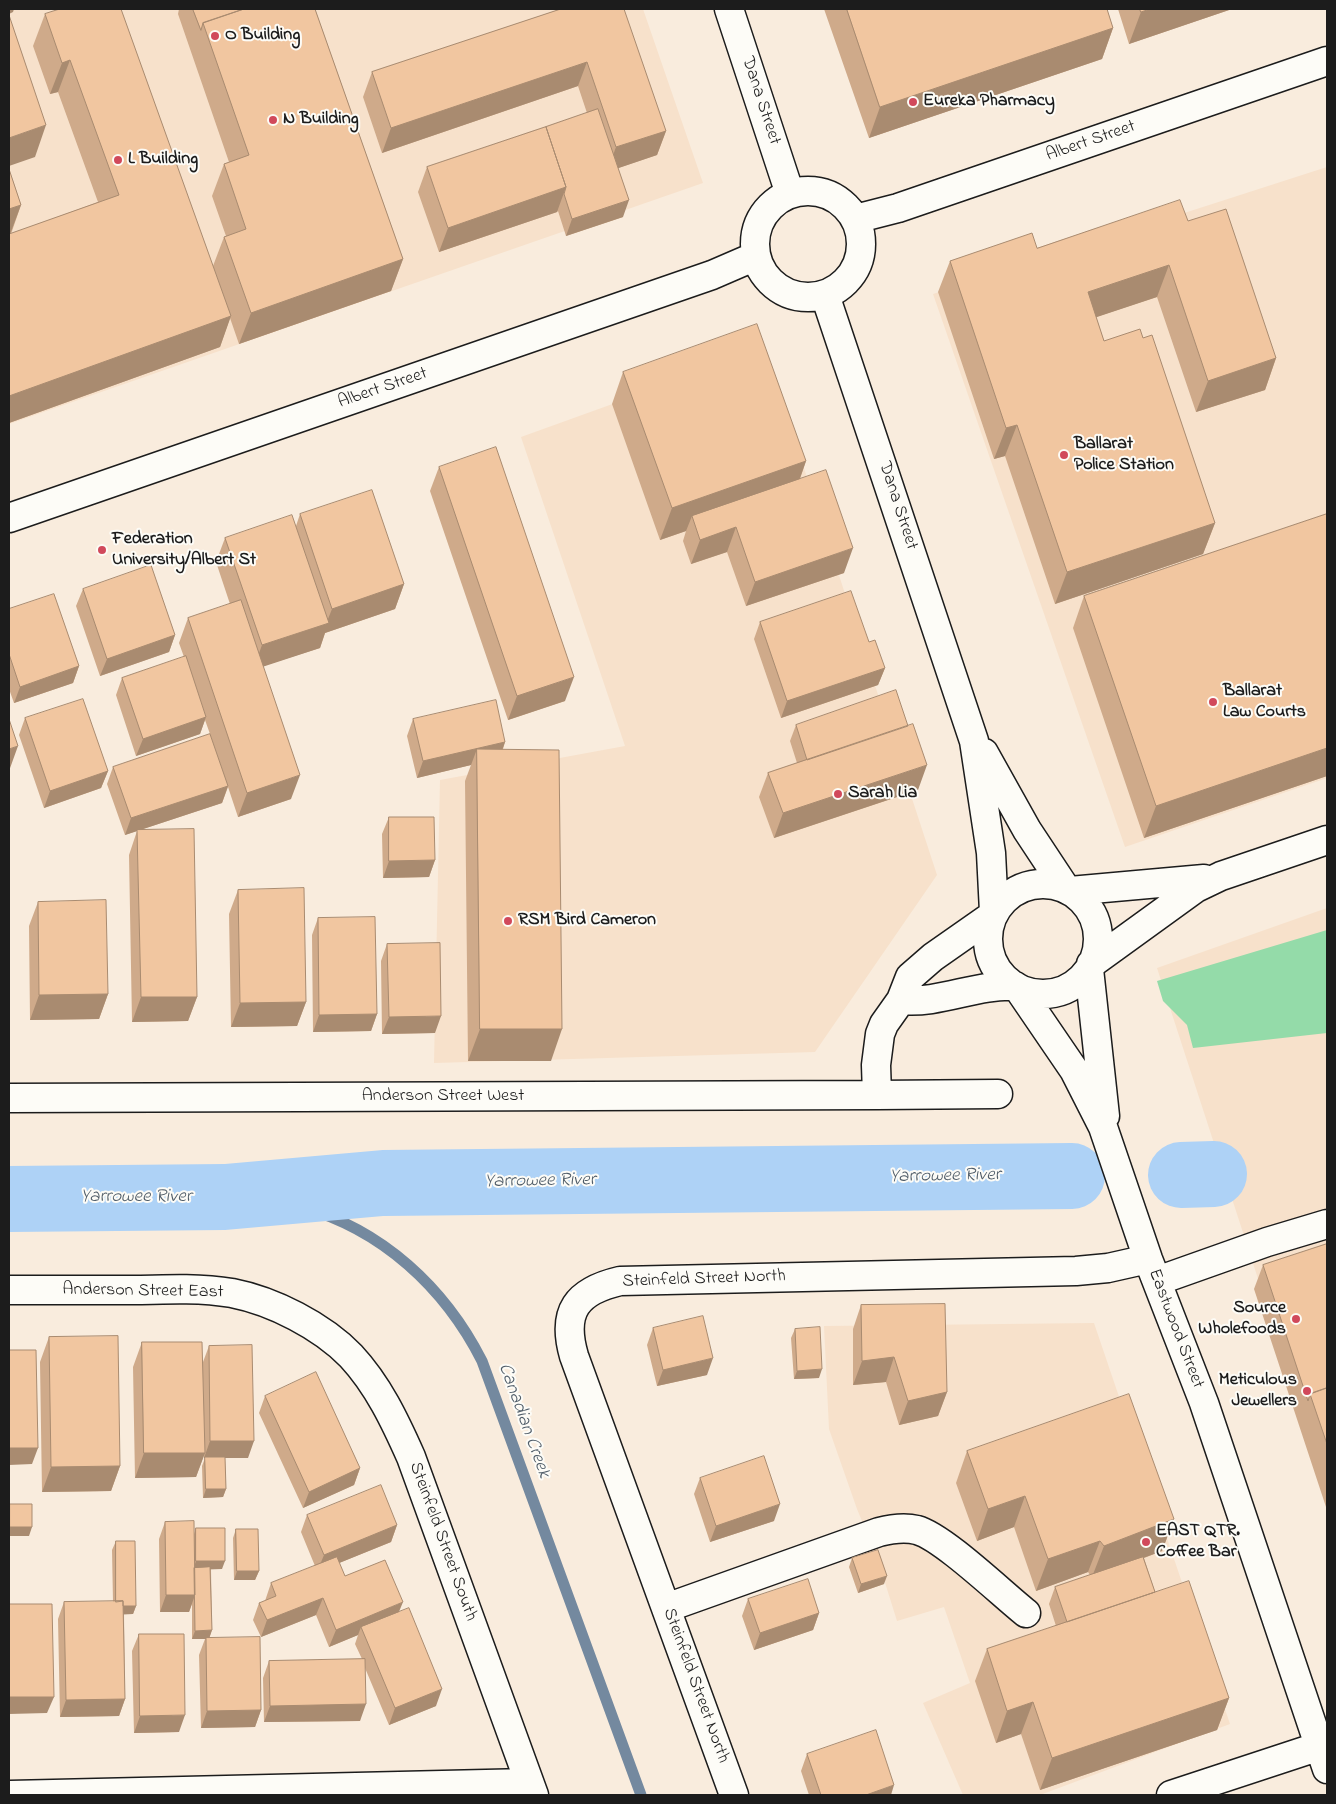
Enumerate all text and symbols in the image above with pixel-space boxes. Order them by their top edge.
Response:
place label: O Building [225,25,300,47]
marker: O Building [209,30,221,42]
street label: Dana Street [736,54,784,148]
place label: Eureka Pharmacy [923,91,1055,113]
marker: Eureka Pharmacy [907,96,919,108]
place label: N Building [283,109,359,131]
marker: N Building [267,114,279,126]
street label: Albert Street [1043,117,1139,167]
place label: L Building [128,149,198,171]
marker: L Building [112,154,124,166]
street label: Albert Street [335,364,431,414]
place label: Ballarat Police Station [1074,434,1174,476]
marker: Ballarat Police Station [1058,449,1070,461]
street label: Dana Street [873,459,921,553]
place label: Federation University/Albert St [112,529,256,572]
marker: Federation University/Albert St [96,544,108,556]
place label: Ballarat Law Courts [1223,681,1306,724]
marker: Ballarat Law Courts [1207,696,1219,708]
place label: Sarah Lia [848,783,917,805]
marker: Sarah Lia [832,788,844,800]
place label: RSM Bird Cameron [518,910,656,932]
marker: RSM Bird Cameron [502,915,514,927]
street label: Anderson Street West [362,1086,524,1108]
water label: Yarrowee River [889,1165,1001,1189]
water label: Yarrowee River [484,1170,596,1194]
water label: Yarrowee River [80,1187,192,1209]
street label: Steinfeld Street North [622,1266,786,1294]
street label: Eastwood Street [1142,1266,1208,1392]
street label: Anderson Street East [62,1280,224,1304]
place label: Source Wholefoods [1198,1298,1286,1340]
marker: Source Wholefoods [1290,1313,1302,1325]
water label: Canadian Creek [492,1361,554,1481]
place label: Meticulous Jewellers [1219,1370,1297,1412]
marker: Meticulous Jewellers [1301,1385,1313,1397]
street label: Steinfeld Street South [403,1460,481,1624]
place label: EAST QTR. Coffee Bar [1156,1521,1240,1564]
marker: EAST QTR. Coffee Bar [1140,1536,1152,1548]
street label: Steinfeld Street North [657,1606,733,1766]

